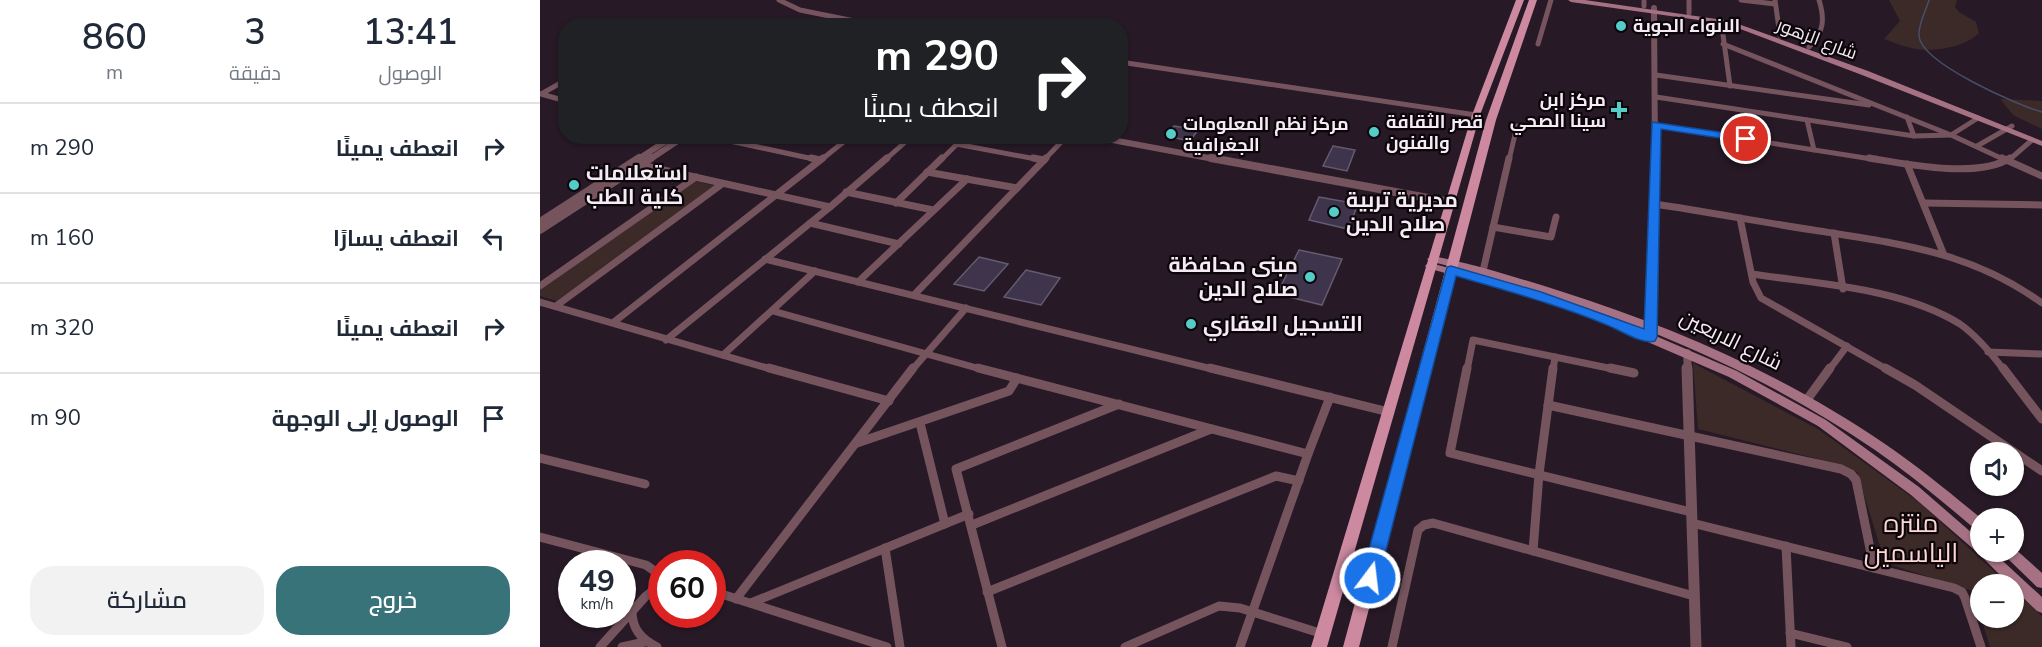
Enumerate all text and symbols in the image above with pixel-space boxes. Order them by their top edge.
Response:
text: 3 [244,8,266,57]
text: 13:41 [363,8,458,57]
street label: شارع الزهور [1772,12,1861,65]
text: 860 [82,13,147,62]
place label: الانواء الجوية [1633,14,1740,38]
marker: الانواء الجوية [1614,19,1628,33]
text: 290 m [875,28,999,85]
icon: right [1020,42,1098,120]
text: m [106,59,123,86]
text: دقيقة [229,60,281,87]
text: الوصول [379,60,442,87]
place label: مركز ابن سينا الصحي [1510,88,1606,136]
text: انعطف يمينًا [862,90,999,127]
marker: مركز ابن سينا الصحي [1610,101,1628,119]
place label: قصر الثقافة والفنون [1386,110,1483,155]
place label: مركز نظم المعلومات الجغرافية [1183,112,1349,157]
pin [1720,113,1771,164]
icon: arrive [1729,122,1762,155]
marker: قصر الثقافة والفنون [1367,125,1381,139]
marker: مركز نظم المعلومات الجغرافية [1164,127,1178,141]
icon: right [477,132,510,165]
text: 290 m [30,133,94,163]
text: انعطف يمينًا [336,134,459,164]
place label: استعلامات كلية الطب [586,159,688,211]
marker: استعلامات كلية الطب [567,178,581,192]
place label: مديرية تربية صلاح الدين [1346,186,1458,238]
marker: مديرية تربية صلاح الدين [1327,205,1341,219]
icon: left [477,222,510,255]
text: 160 m [30,223,94,253]
text: انعطف يسارًا [333,224,459,254]
place label: مبنى محافظة صلاح الدين [1169,251,1298,303]
marker: مبنى محافظة صلاح الدين [1303,270,1317,284]
street label: شارع الاربعين [1675,303,1787,377]
place label: التسجيل العقاري [1203,310,1363,341]
icon: right [477,312,510,345]
text: 320 m [30,313,94,343]
text: انعطف يمينًا [336,314,459,344]
marker: التسجيل العقاري [1184,317,1198,331]
icon: arrive [477,402,510,435]
text: 90 m [30,403,81,433]
text: الوصول إلى الوجهة [272,404,459,434]
map controls [1970,442,2024,628]
button: sound [1970,442,2024,496]
park label: منتزه الياسمين [1864,506,1958,571]
button: + [1970,508,2024,562]
position arrow [1338,546,1402,610]
speed limit sign: 60 [648,550,726,628]
text: 49 [579,561,615,602]
button: مشاركة [30,566,264,635]
button: خروج [276,566,510,635]
button: − [1970,574,2024,628]
text: km/h [580,594,614,614]

